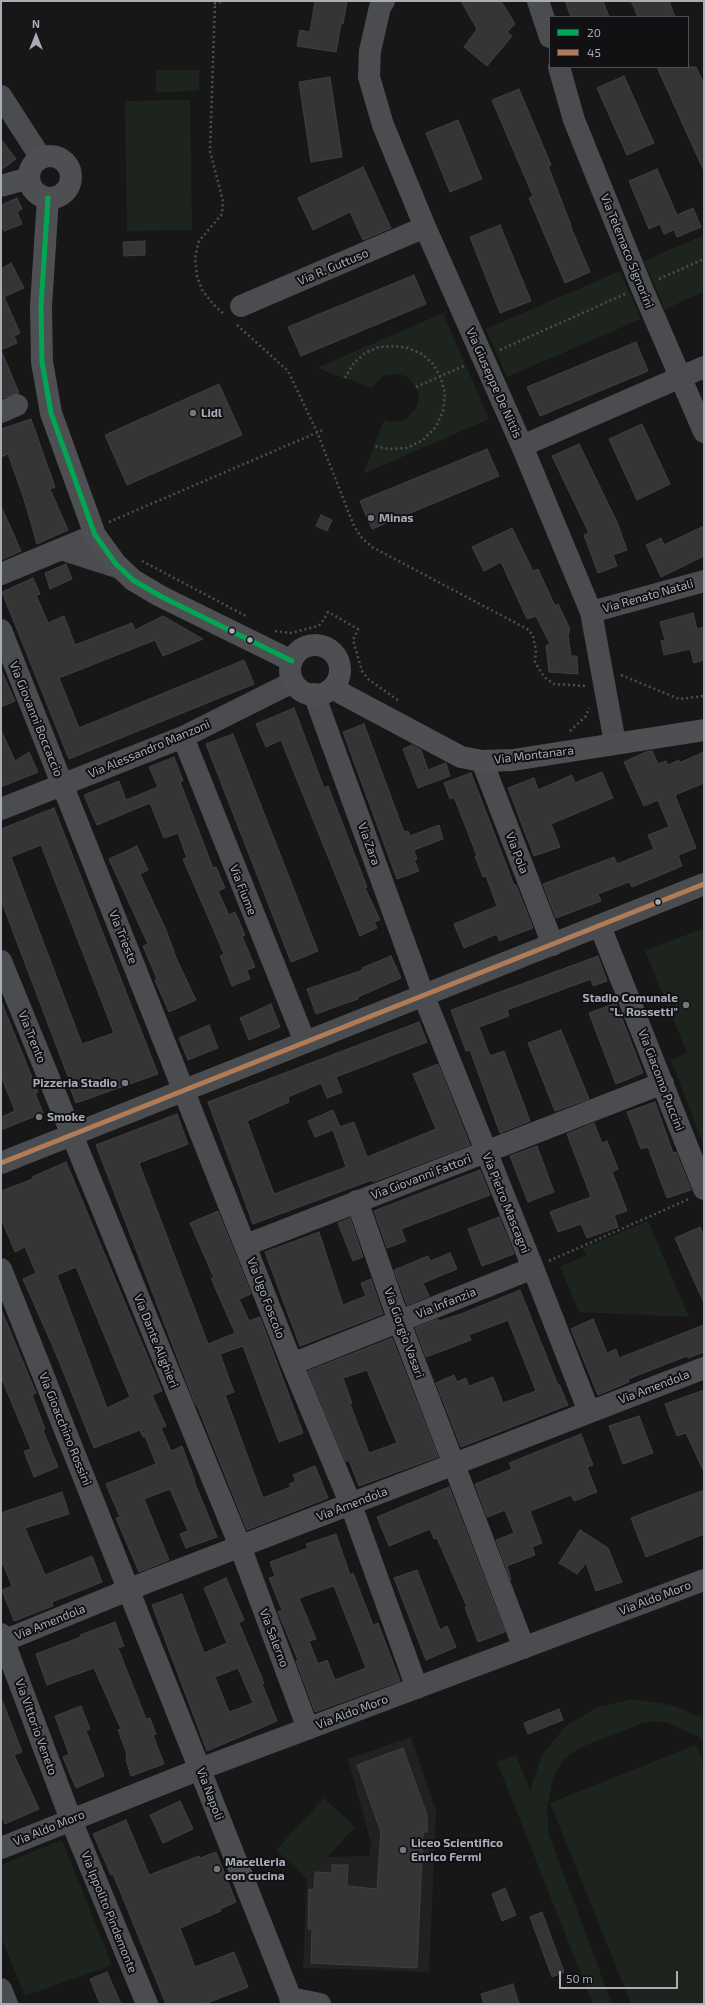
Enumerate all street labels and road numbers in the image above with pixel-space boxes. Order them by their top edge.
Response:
street label: Via Telemaco Signorini [597,192,657,310]
street label: Via R. Guttuso [295,246,371,288]
street label: Via Giuseppe De Nittis [463,326,525,440]
street label: Via Renato Natali [601,576,695,616]
street label: Via Giovanni Boccaccio [6,659,66,779]
street label: Via Alessandro Manzoni [86,717,212,781]
street label: Via Montanara [493,743,575,767]
street label: Via Zara [355,821,383,867]
street label: Via Pola [502,830,532,876]
street label: Via Fiume [226,863,260,917]
street label: Via Trieste [106,908,140,966]
street label: Via Trento [15,1009,49,1065]
street label: Via Giacomo Puccini [635,1027,687,1133]
street label: Via Giovanni Fattori [369,1151,473,1203]
street label: Via Pietro Mascagni [479,1151,533,1255]
street label: Via Ugo Foscolo [244,1255,288,1341]
street label: Via Infanzia [414,1284,478,1322]
street label: Via Giorgio Vasari [381,1286,427,1380]
street label: Via Dante Alighieri [131,1292,181,1390]
street label: Via Amendola [617,1367,691,1407]
street label: Via Gioacchino Rossini [36,1370,94,1488]
street label: Via Amendola [315,1484,389,1524]
street label: Via Aldo Moro [617,1578,693,1618]
street label: Via Amendola [13,1601,87,1643]
street label: Via Salerno [256,1607,292,1669]
street label: Via Vittorio Veneto [12,1677,60,1777]
street label: Via Aldo Moro [314,1692,390,1732]
street label: Via Napoli [193,1766,227,1822]
street label: Via Aldo Moro [11,1807,87,1849]
street label: Via Ippolito Pindemonte [78,1849,140,1975]

